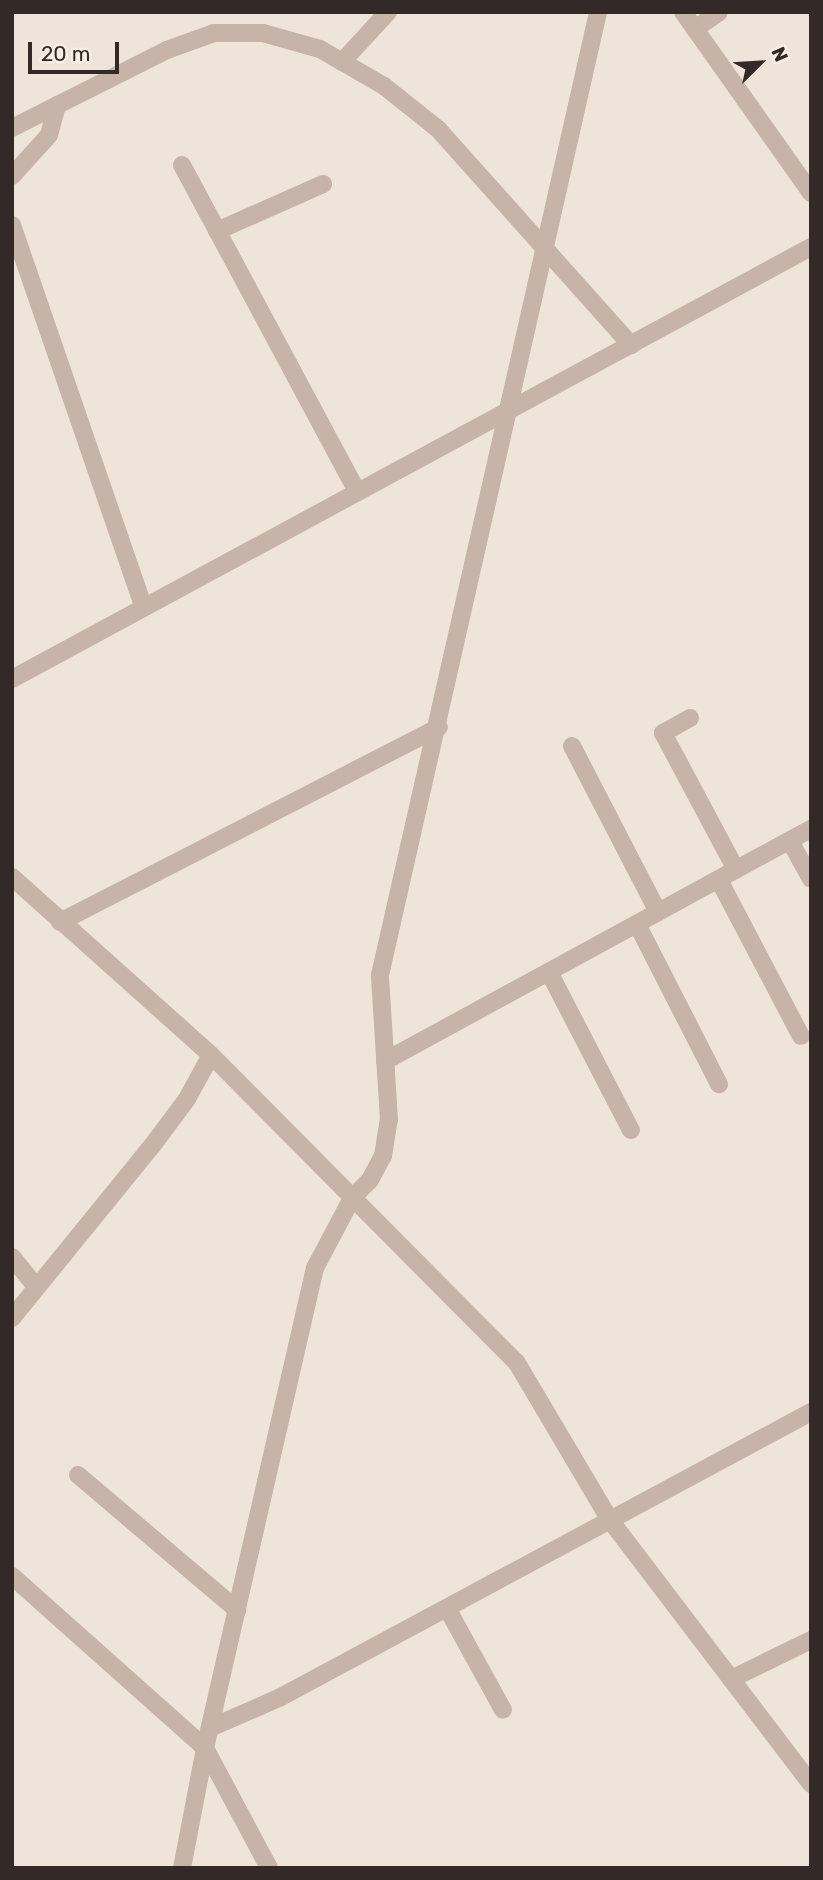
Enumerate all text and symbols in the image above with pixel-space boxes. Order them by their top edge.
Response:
scale bar [32,28,122,72]
north arrow [725,28,795,98]
text: 20 m [41,41,90,66]
text: N [766,43,793,65]

